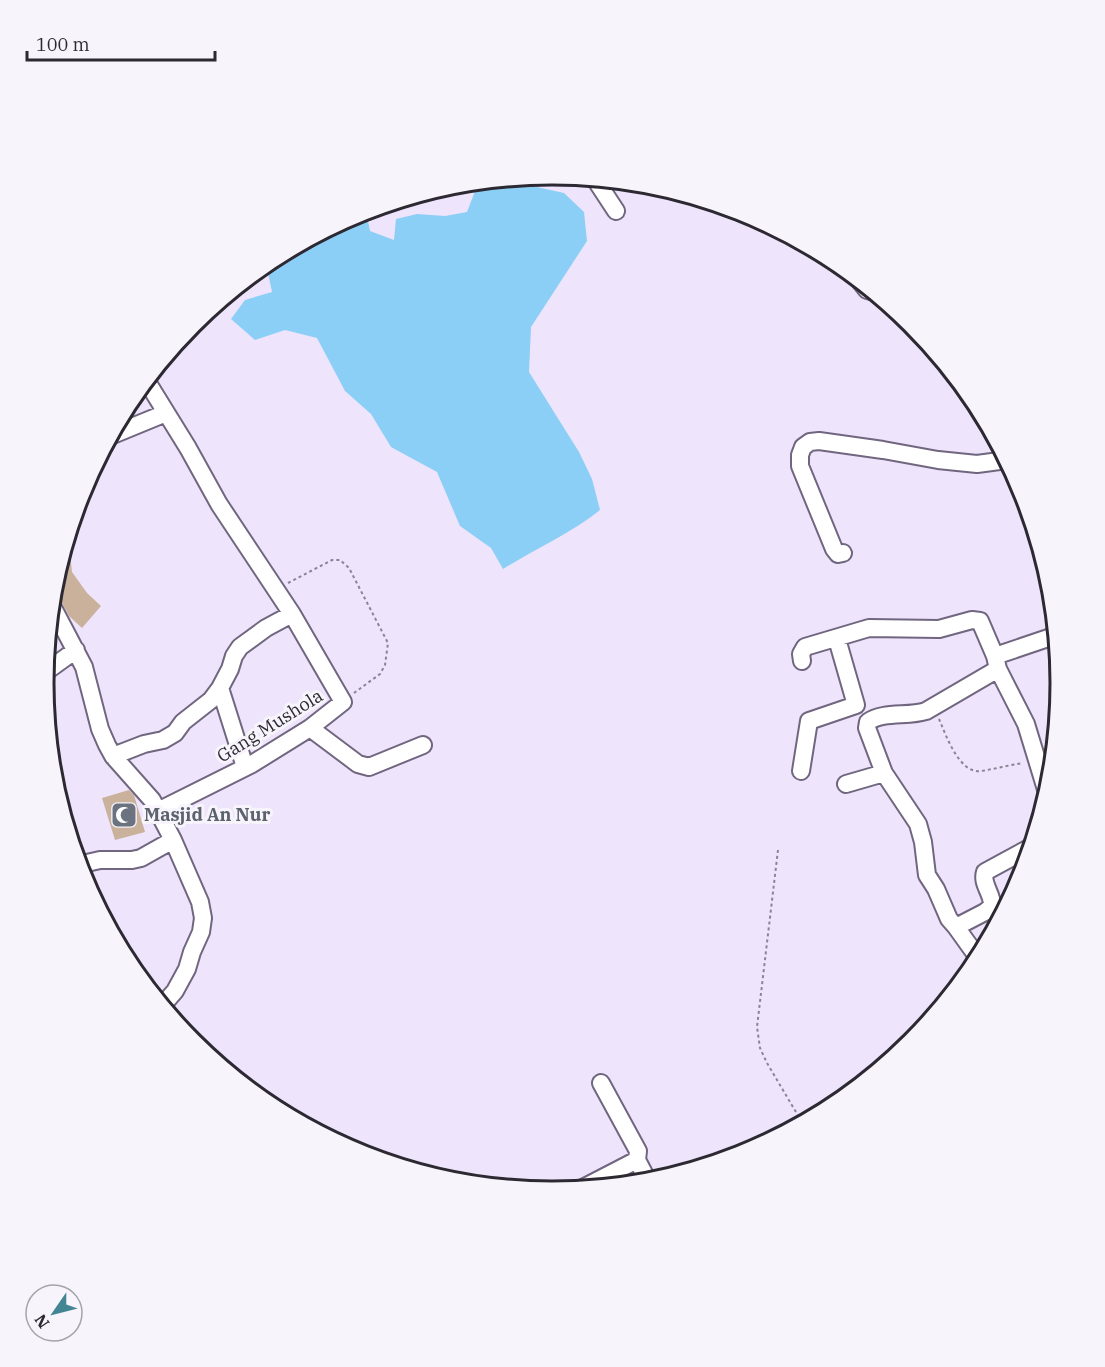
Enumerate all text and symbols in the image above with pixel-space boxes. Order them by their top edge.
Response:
scale bar [27,24,214,62]
text: 100 m [36,33,90,56]
street label: Gang Mushola [212,684,327,767]
mosque icon: Masjid An Nur [109,800,139,830]
place label: Masjid An Nur [144,803,270,826]
north arrow [24,1283,84,1343]
text: N [30,1311,54,1333]

